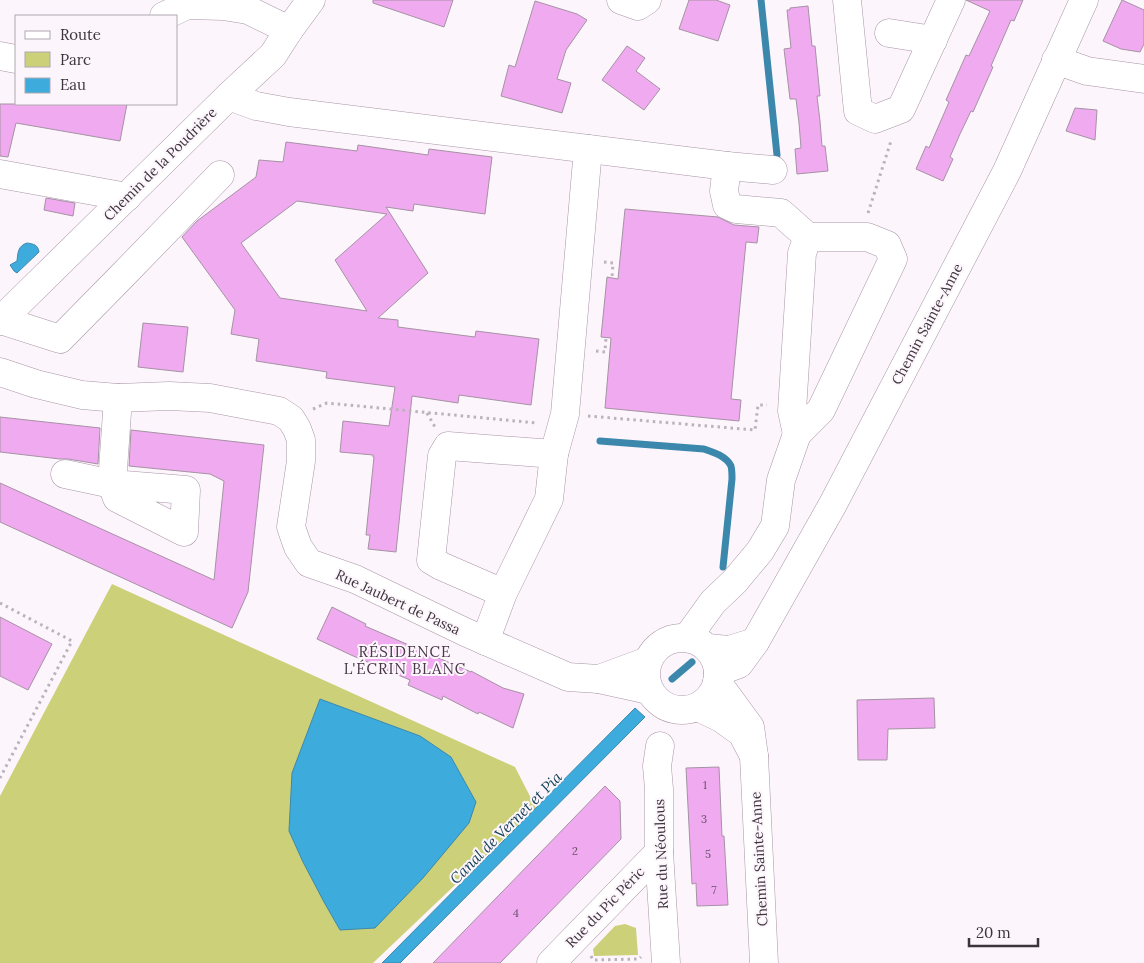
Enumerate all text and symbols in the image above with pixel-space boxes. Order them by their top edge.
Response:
legend [15,15,178,105]
text: Route [60,25,101,44]
text: Parc [60,50,91,69]
text: Eau [60,75,86,94]
street label: Chemin de la Poudrière [99,103,221,225]
street label: Chemin Sainte-Anne [887,260,967,388]
street label: Rue Jaubert de Passa [333,565,463,639]
district label: RÉSIDENCE L'ÉCRIN BLANC [344,642,466,678]
water label: Canal de Vernet et Pia [446,767,566,888]
house number: 1 [703,778,707,792]
street label: Chemin Sainte-Anne [746,791,772,927]
street label: Rue du Néoulous [650,799,672,909]
house number: 3 [701,812,707,826]
house number: 2 [572,844,578,858]
house number: 5 [705,847,711,861]
street label: Rue du Pic Péric [562,863,648,951]
house number: 7 [711,883,717,897]
house number: 4 [513,906,519,920]
scale bar [969,916,1038,948]
text: 20 m [976,923,1011,942]

